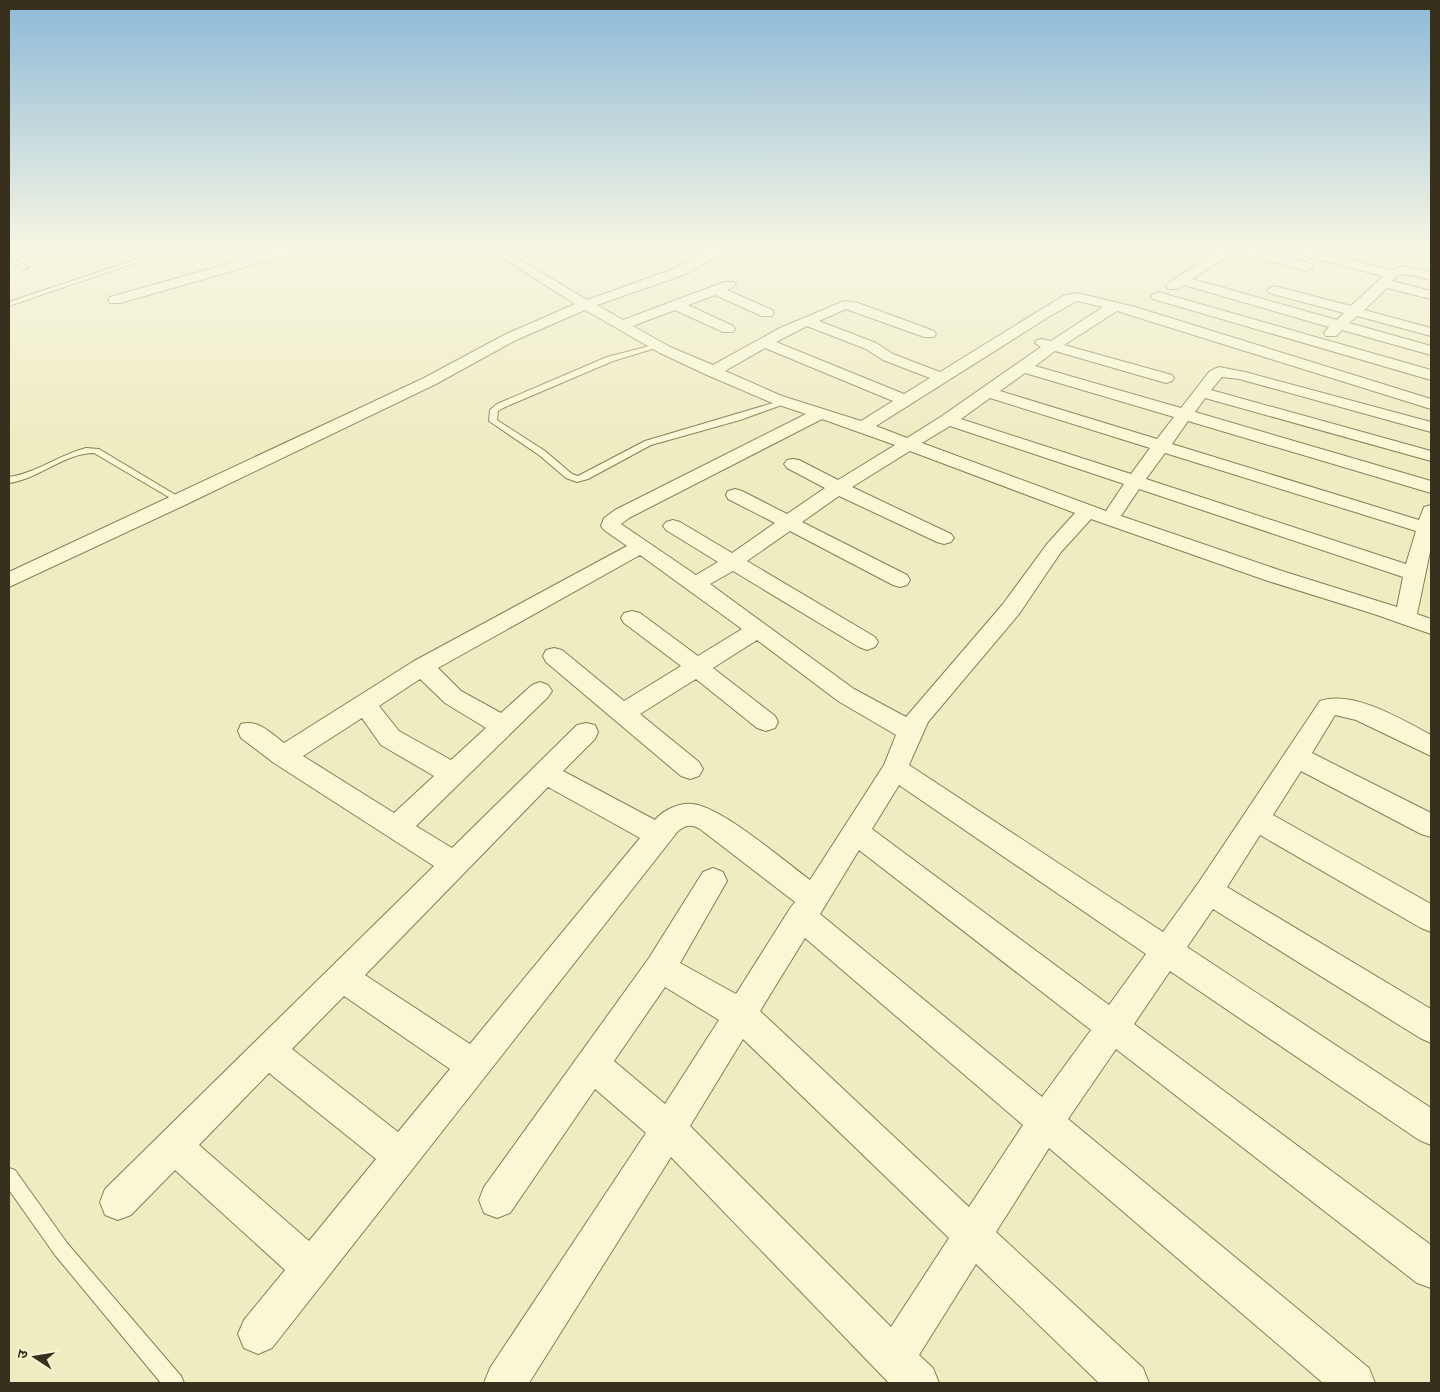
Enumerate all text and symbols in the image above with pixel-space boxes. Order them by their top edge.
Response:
north arrow [10,1332,60,1382]
text: उ [14,1348,32,1360]

